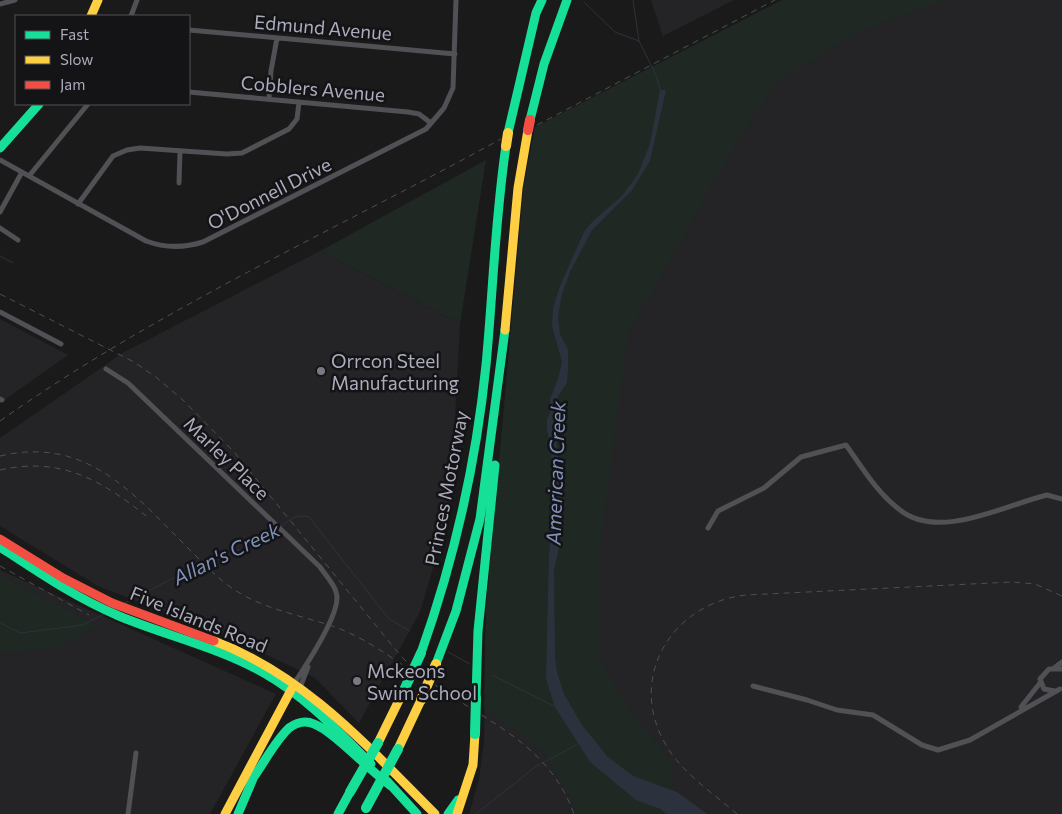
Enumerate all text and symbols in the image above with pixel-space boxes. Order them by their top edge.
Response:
street label: Edmund Avenue [253,10,393,44]
legend [15,15,190,105]
text: Fast [60,25,89,43]
text: Slow [60,50,93,68]
street label: Cobblers Avenue [240,70,386,106]
text: Jam [60,75,85,93]
street label: O'Donnell Drive [203,152,335,234]
place label: Orrcon Steel Manufacturing [331,349,459,394]
marker: Orrcon Steel Manufacturing [315,365,327,377]
water label: American Creek [540,400,570,546]
street label: Princes Motorway [420,408,472,568]
street label: Marley Place [180,412,274,504]
water label: Allan's Creek [168,516,285,590]
street label: Five Islands Road [127,581,271,657]
place label: Mckeons Swim School [367,659,477,704]
marker: Mckeons Swim School [351,675,363,687]

